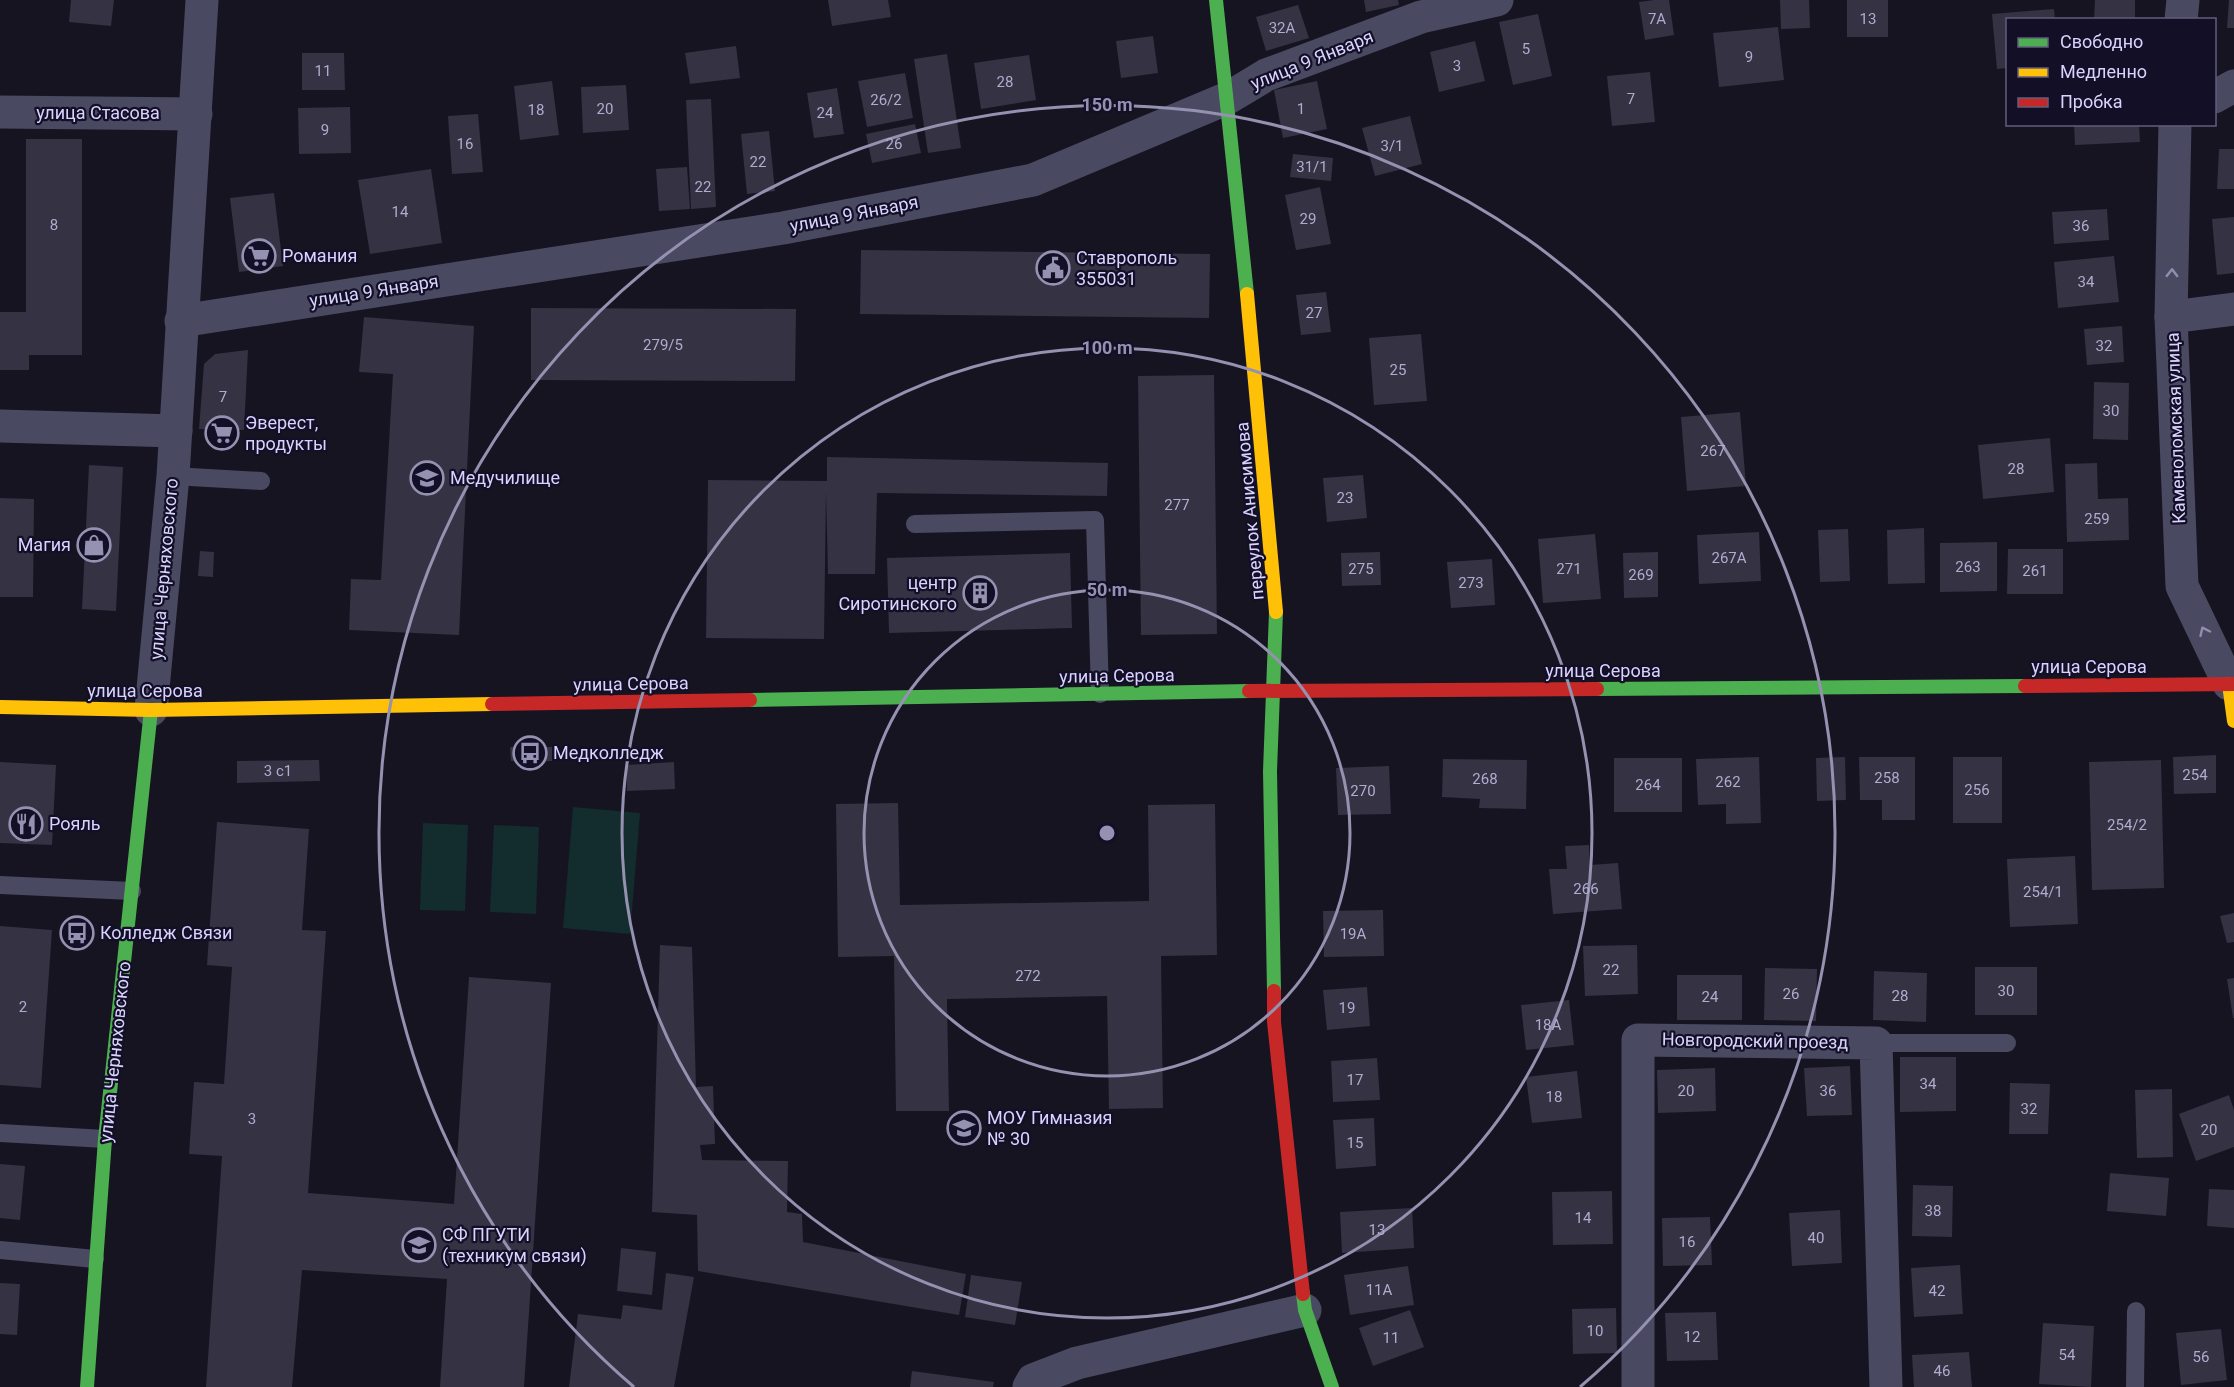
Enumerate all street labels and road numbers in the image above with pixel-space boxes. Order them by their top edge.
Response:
street label: улица 9 Января [1247,25,1376,94]
street label: улица Стасова [36,102,160,123]
street label: улица 9 Января [788,191,920,236]
street label: улица 9 Января [308,270,440,311]
street label: Каменоломская улица [2162,332,2189,524]
street label: переулок Анисимова [1231,421,1268,601]
street label: улица Черняховского [145,477,182,661]
street label: улица Серова [2031,656,2147,677]
street label: улица Серова [1545,660,1661,681]
street label: улица Серова [1059,664,1175,687]
street label: улица Серова [573,672,689,695]
street label: улица Серова [87,680,203,701]
street label: улица Черняховского [95,960,134,1144]
street label: Новгородский проезд [1662,1028,1848,1053]

